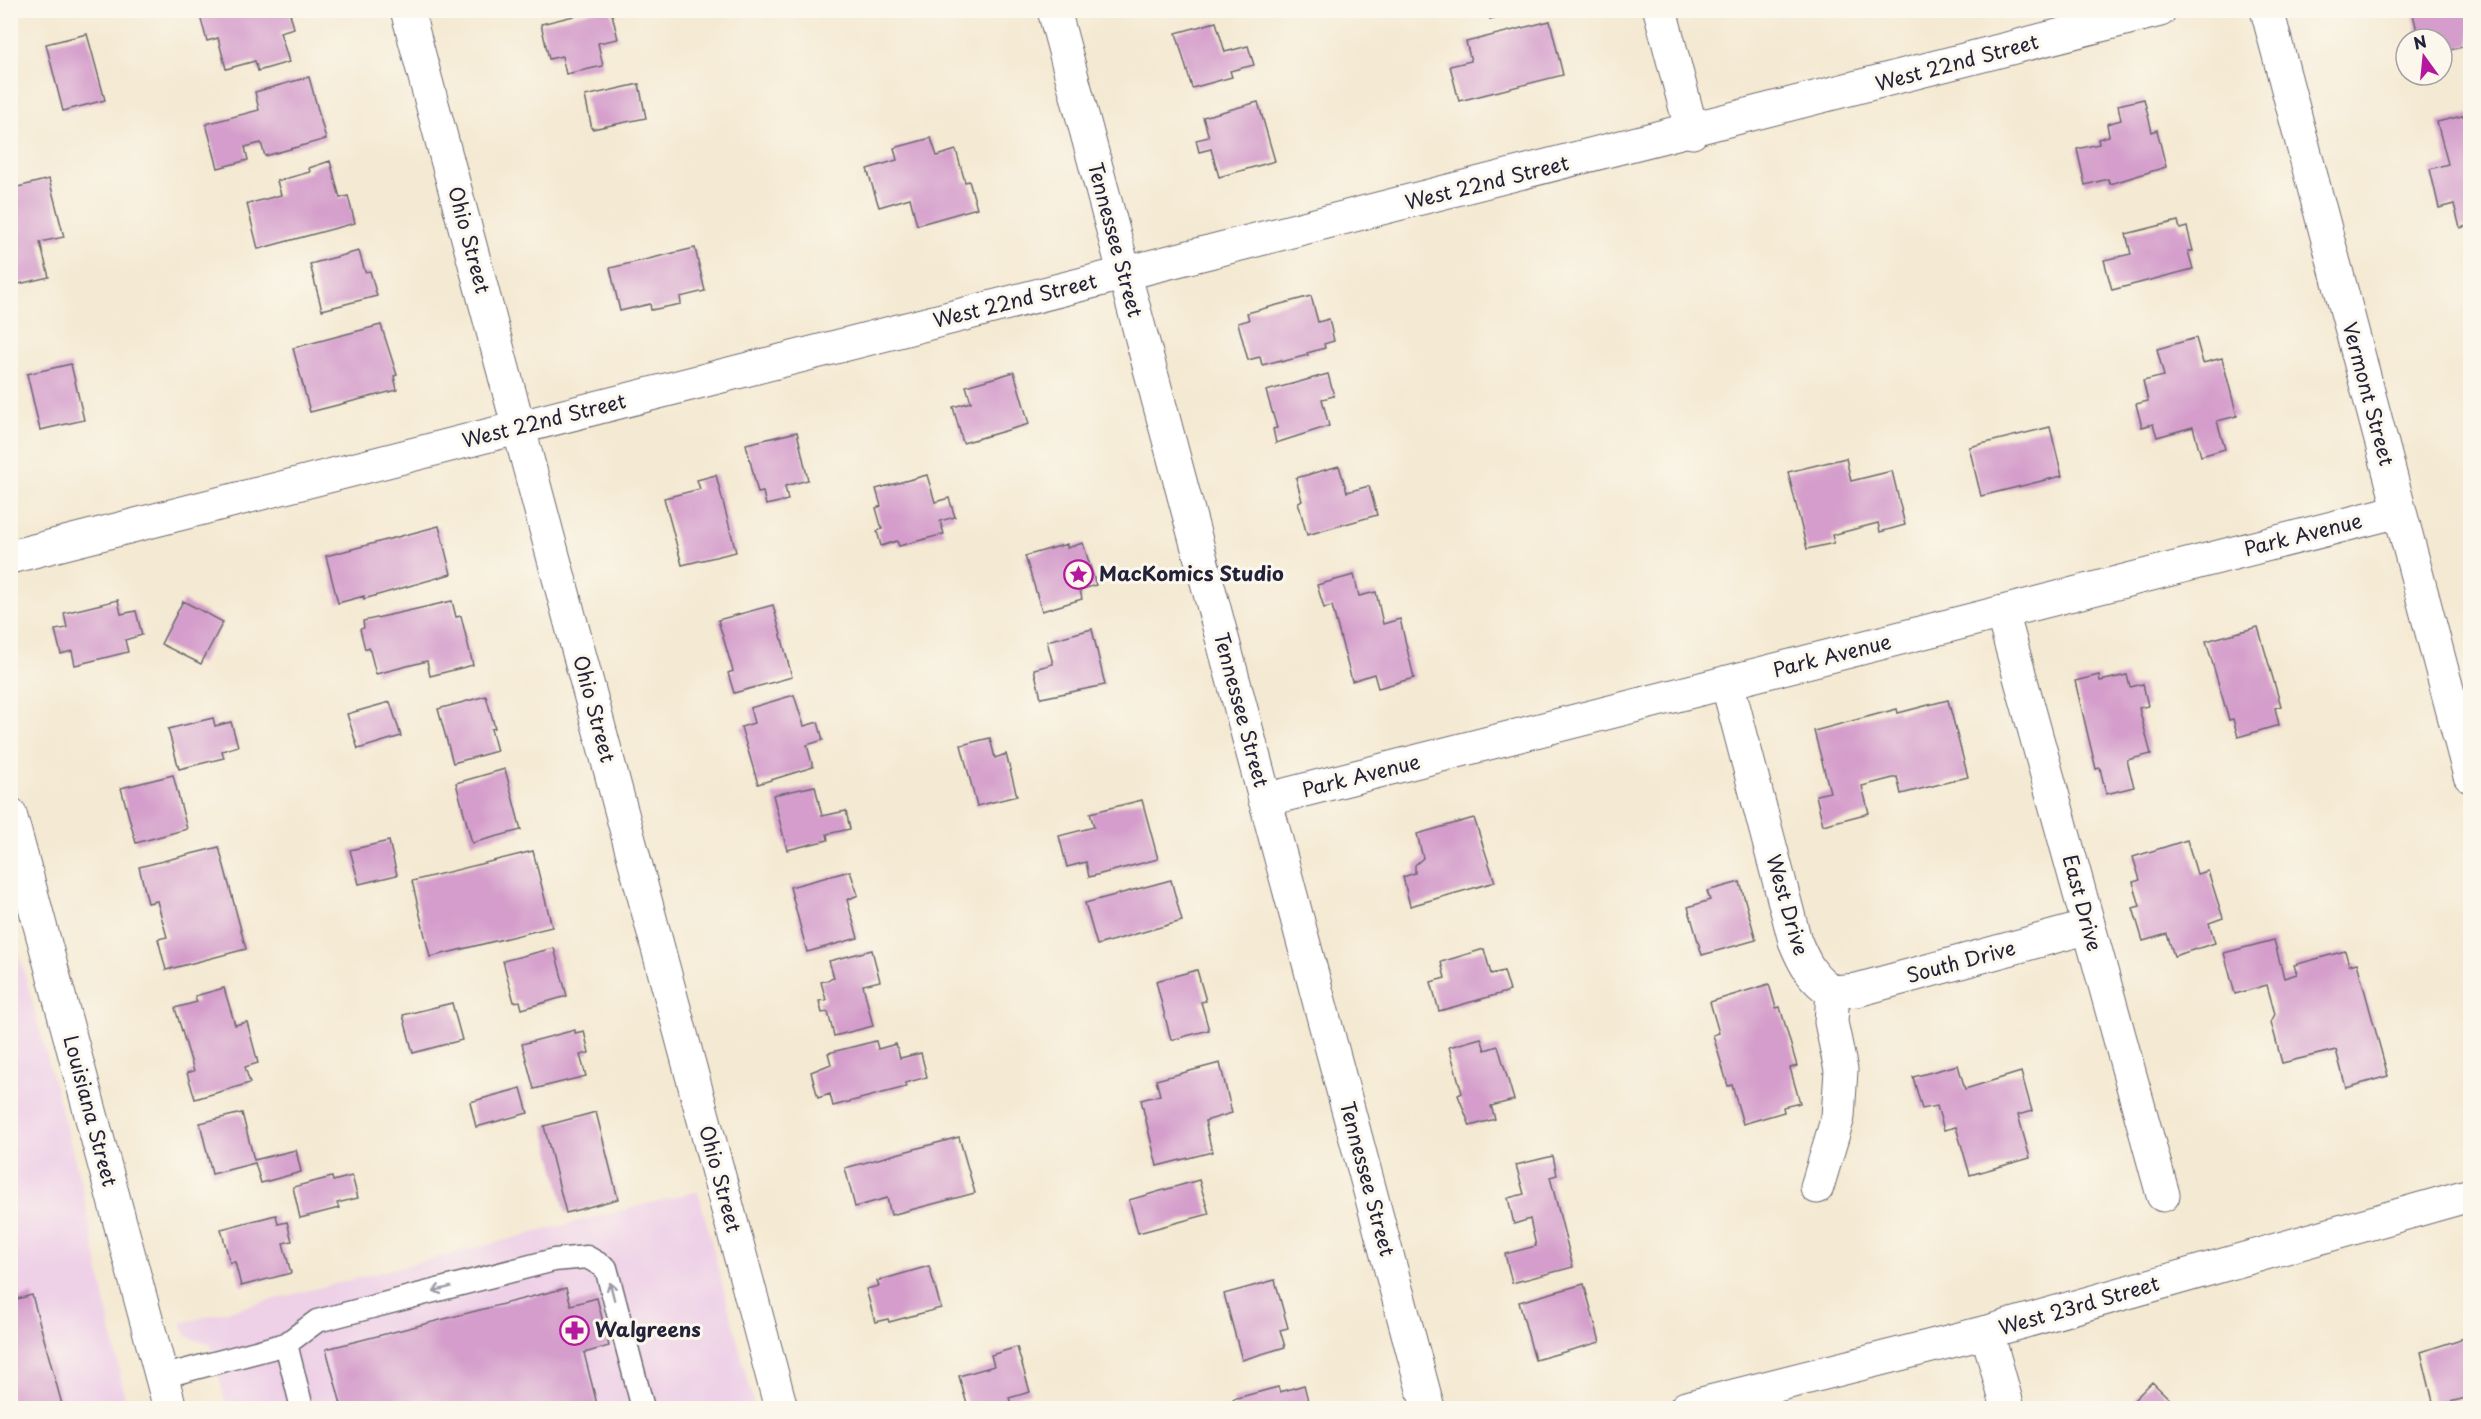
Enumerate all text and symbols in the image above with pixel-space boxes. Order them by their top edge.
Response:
street label: West 22nd Street [1872,26,2042,98]
north arrow [2394,27,2454,87]
text: N [2411,28,2429,55]
street label: West 22nd Street [1402,147,1572,217]
street label: Tennessee Street [1081,159,1151,321]
street label: Ohio Street [441,183,499,297]
street label: West 22nd Street [930,265,1100,335]
street label: Vermont Street [2335,319,2403,469]
street label: West 22nd Street [459,385,629,455]
street label: Park Avenue [2241,505,2365,563]
place icon: MacKomics Studio [1062,558,1094,590]
place label: MacKomics Studio [1099,558,1284,588]
street label: Park Avenue [1770,626,1894,684]
street label: Tennessee Street [1207,629,1277,791]
street label: Ohio Street [566,652,624,766]
street label: Park Avenue [1299,746,1423,804]
street label: West Drive [1759,851,1817,959]
street label: East Drive [2056,851,2110,954]
street label: South Drive [1903,932,2019,990]
street label: Louisiana Street [56,1032,126,1190]
street label: Tennessee Street [1333,1098,1403,1260]
street label: Ohio Street [692,1122,750,1236]
street label: West 23rd Street [1995,1268,2163,1342]
one-way arrow [606,1282,618,1301]
one-way arrow [432,1284,451,1296]
pharmacy icon: Walgreens [558,1314,590,1346]
place label: Walgreens [595,1314,701,1344]

